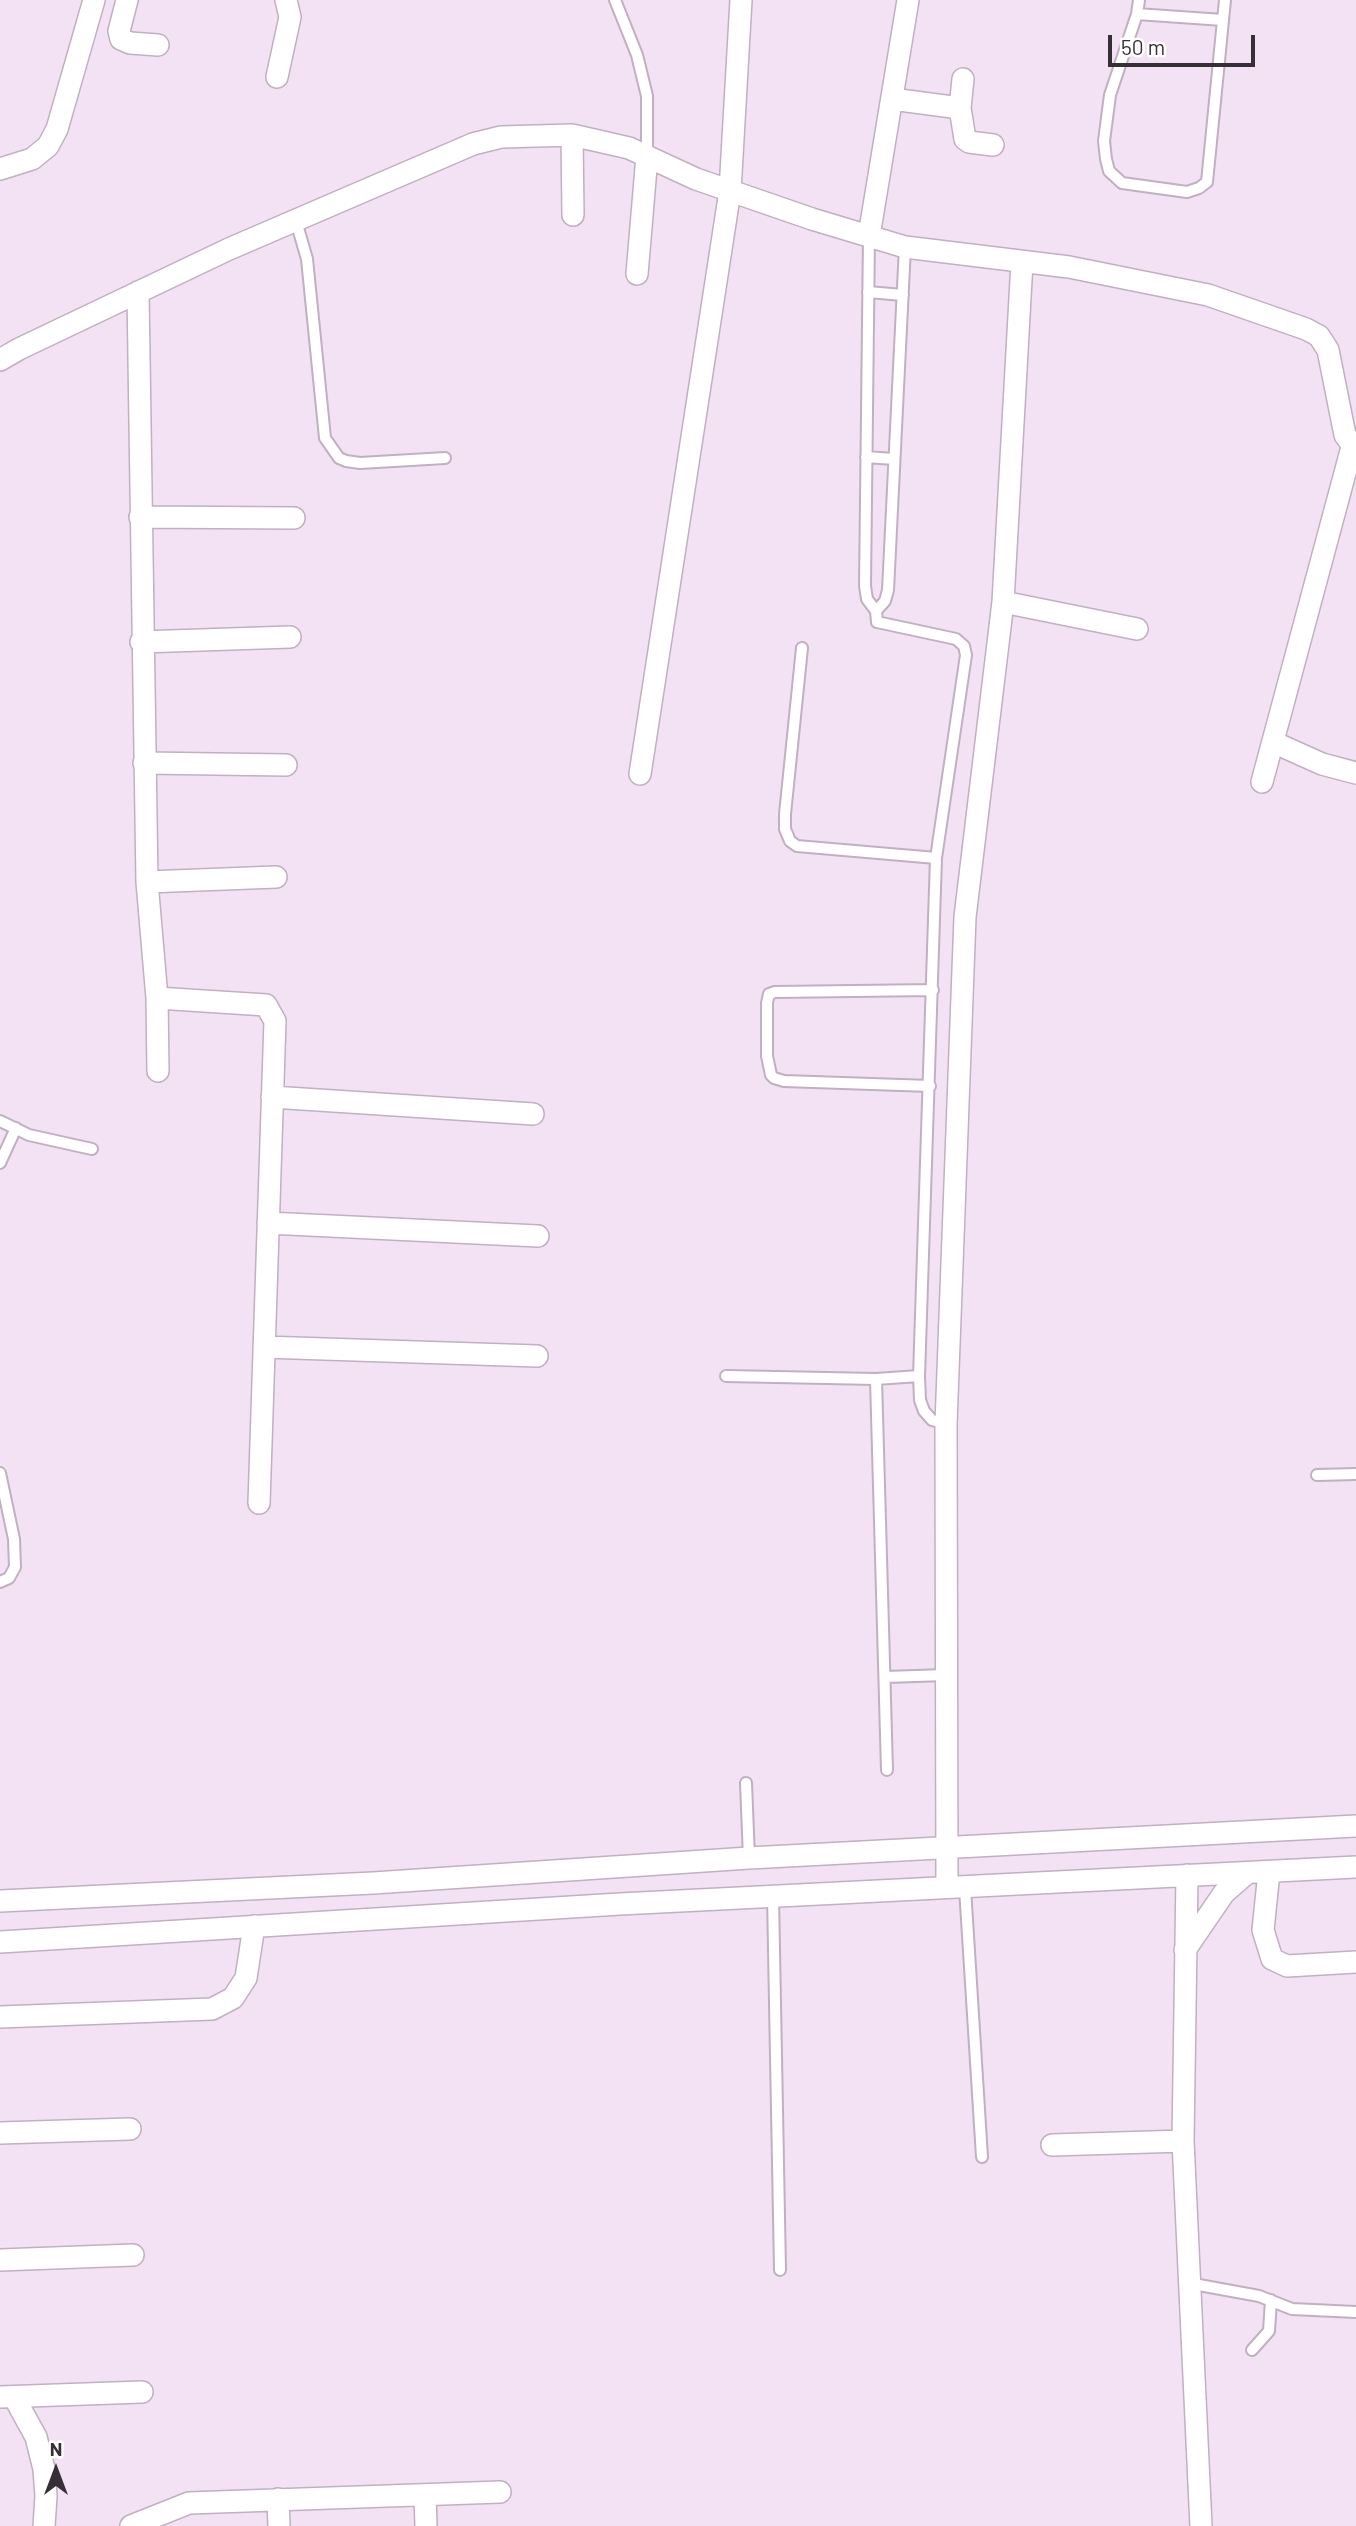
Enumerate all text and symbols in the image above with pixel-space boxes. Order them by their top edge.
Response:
scale bar [1111,21,1258,65]
text: 50 m [1121,34,1165,59]
north arrow [21,2435,91,2505]
text: N [50,2437,62,2460]

